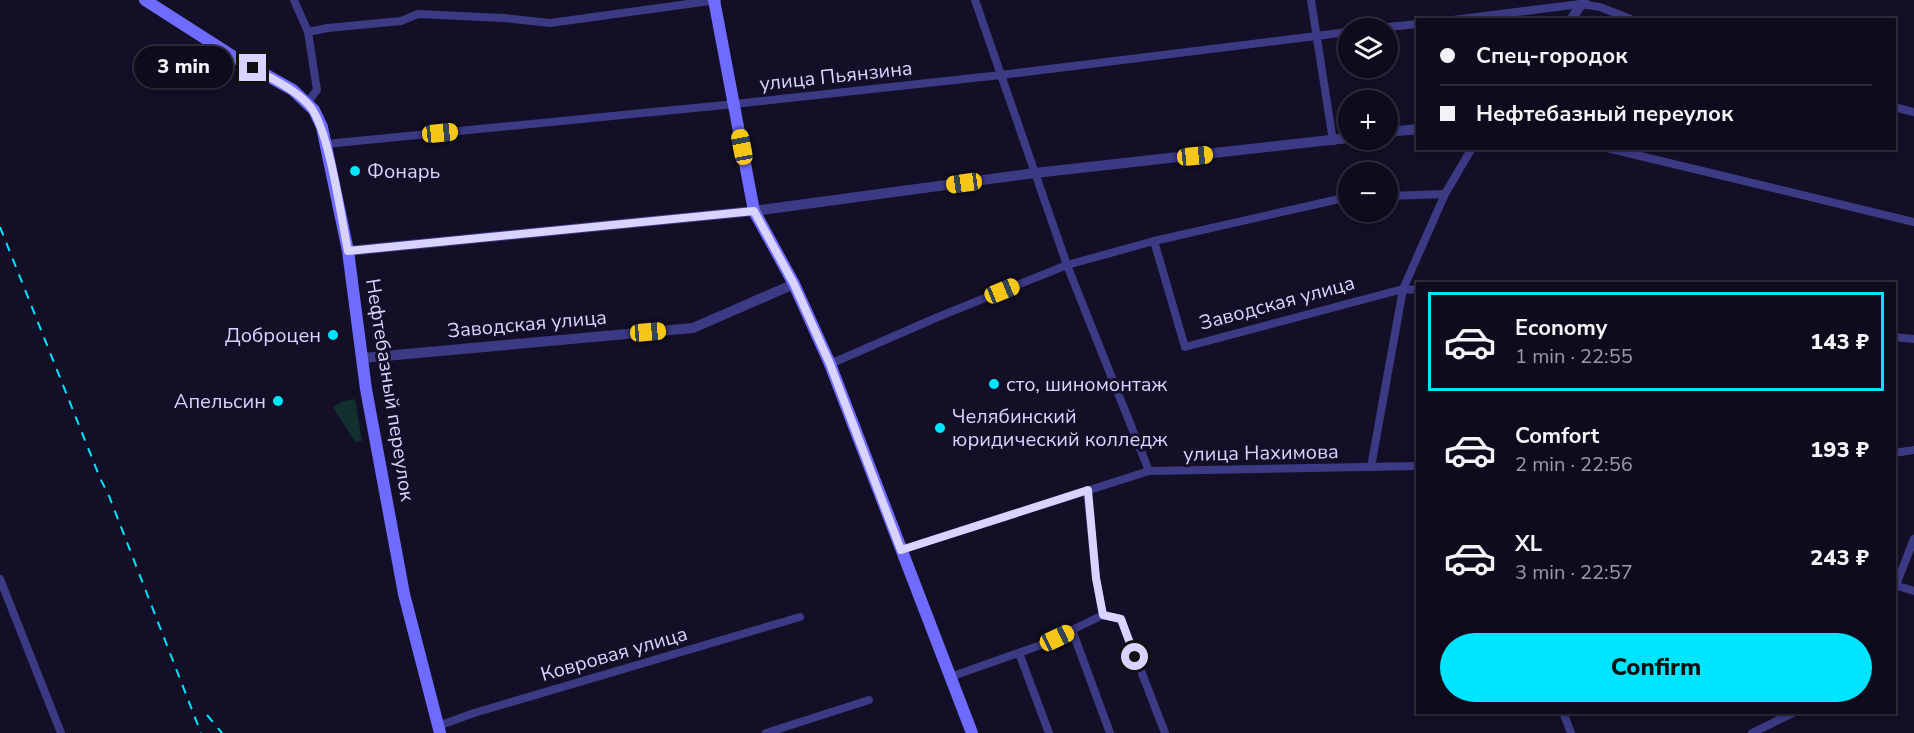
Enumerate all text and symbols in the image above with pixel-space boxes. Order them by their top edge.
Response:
map controls [1338,18,1398,222]
button: layers [1338,18,1398,78]
text: Спец-городок [1476,41,1627,71]
callout: 3 min [133,47,232,89]
text: 3 min [157,53,210,80]
route end [239,54,266,81]
street label: улица Пьянзина [758,55,914,97]
button: + [1338,90,1398,150]
text: Нефтебазный переулок [1476,99,1733,129]
car [421,122,459,144]
car [730,128,754,166]
car [1176,145,1214,167]
place label: Фонарь [367,158,440,185]
button: − [1338,162,1398,222]
marker: Фонарь [348,164,362,178]
car [945,172,983,194]
street label: Заводская улица [1196,269,1358,337]
car [982,276,1022,306]
street label: Нефтебазный переулок [359,277,421,504]
street label: Заводская улица [446,304,608,344]
text: Economy [1515,313,1607,343]
icon: car [1443,315,1497,369]
car [629,321,667,343]
place label: Доброцен [225,322,321,349]
text: 143 ₽ [1810,327,1869,357]
marker: Доброцен [326,328,340,342]
text: 1 min · 22:55 [1515,343,1633,370]
place label: сто, шиномонтаж [1006,371,1168,398]
marker: сто, шиномонтаж [987,377,1001,391]
place label: Апельсин [174,388,266,415]
marker: Апельсин [271,394,285,408]
place label: Челябинский юридический колледж [952,403,1168,453]
marker: Челябинский юридический колледж [933,421,947,435]
text: Comfort [1515,421,1599,451]
icon: car [1443,423,1497,477]
text: 193 ₽ [1810,435,1869,465]
street label: улица Нахимова [1183,438,1339,468]
text: 2 min · 22:56 [1515,451,1633,478]
text: XL [1515,529,1542,559]
icon: car [1443,531,1497,585]
text: 243 ₽ [1810,543,1869,573]
text: 3 min · 22:57 [1515,559,1633,586]
street label: Ковровая улица [537,620,691,688]
car [1037,622,1077,654]
button: Confirm [1440,633,1872,702]
route start [1121,643,1148,670]

